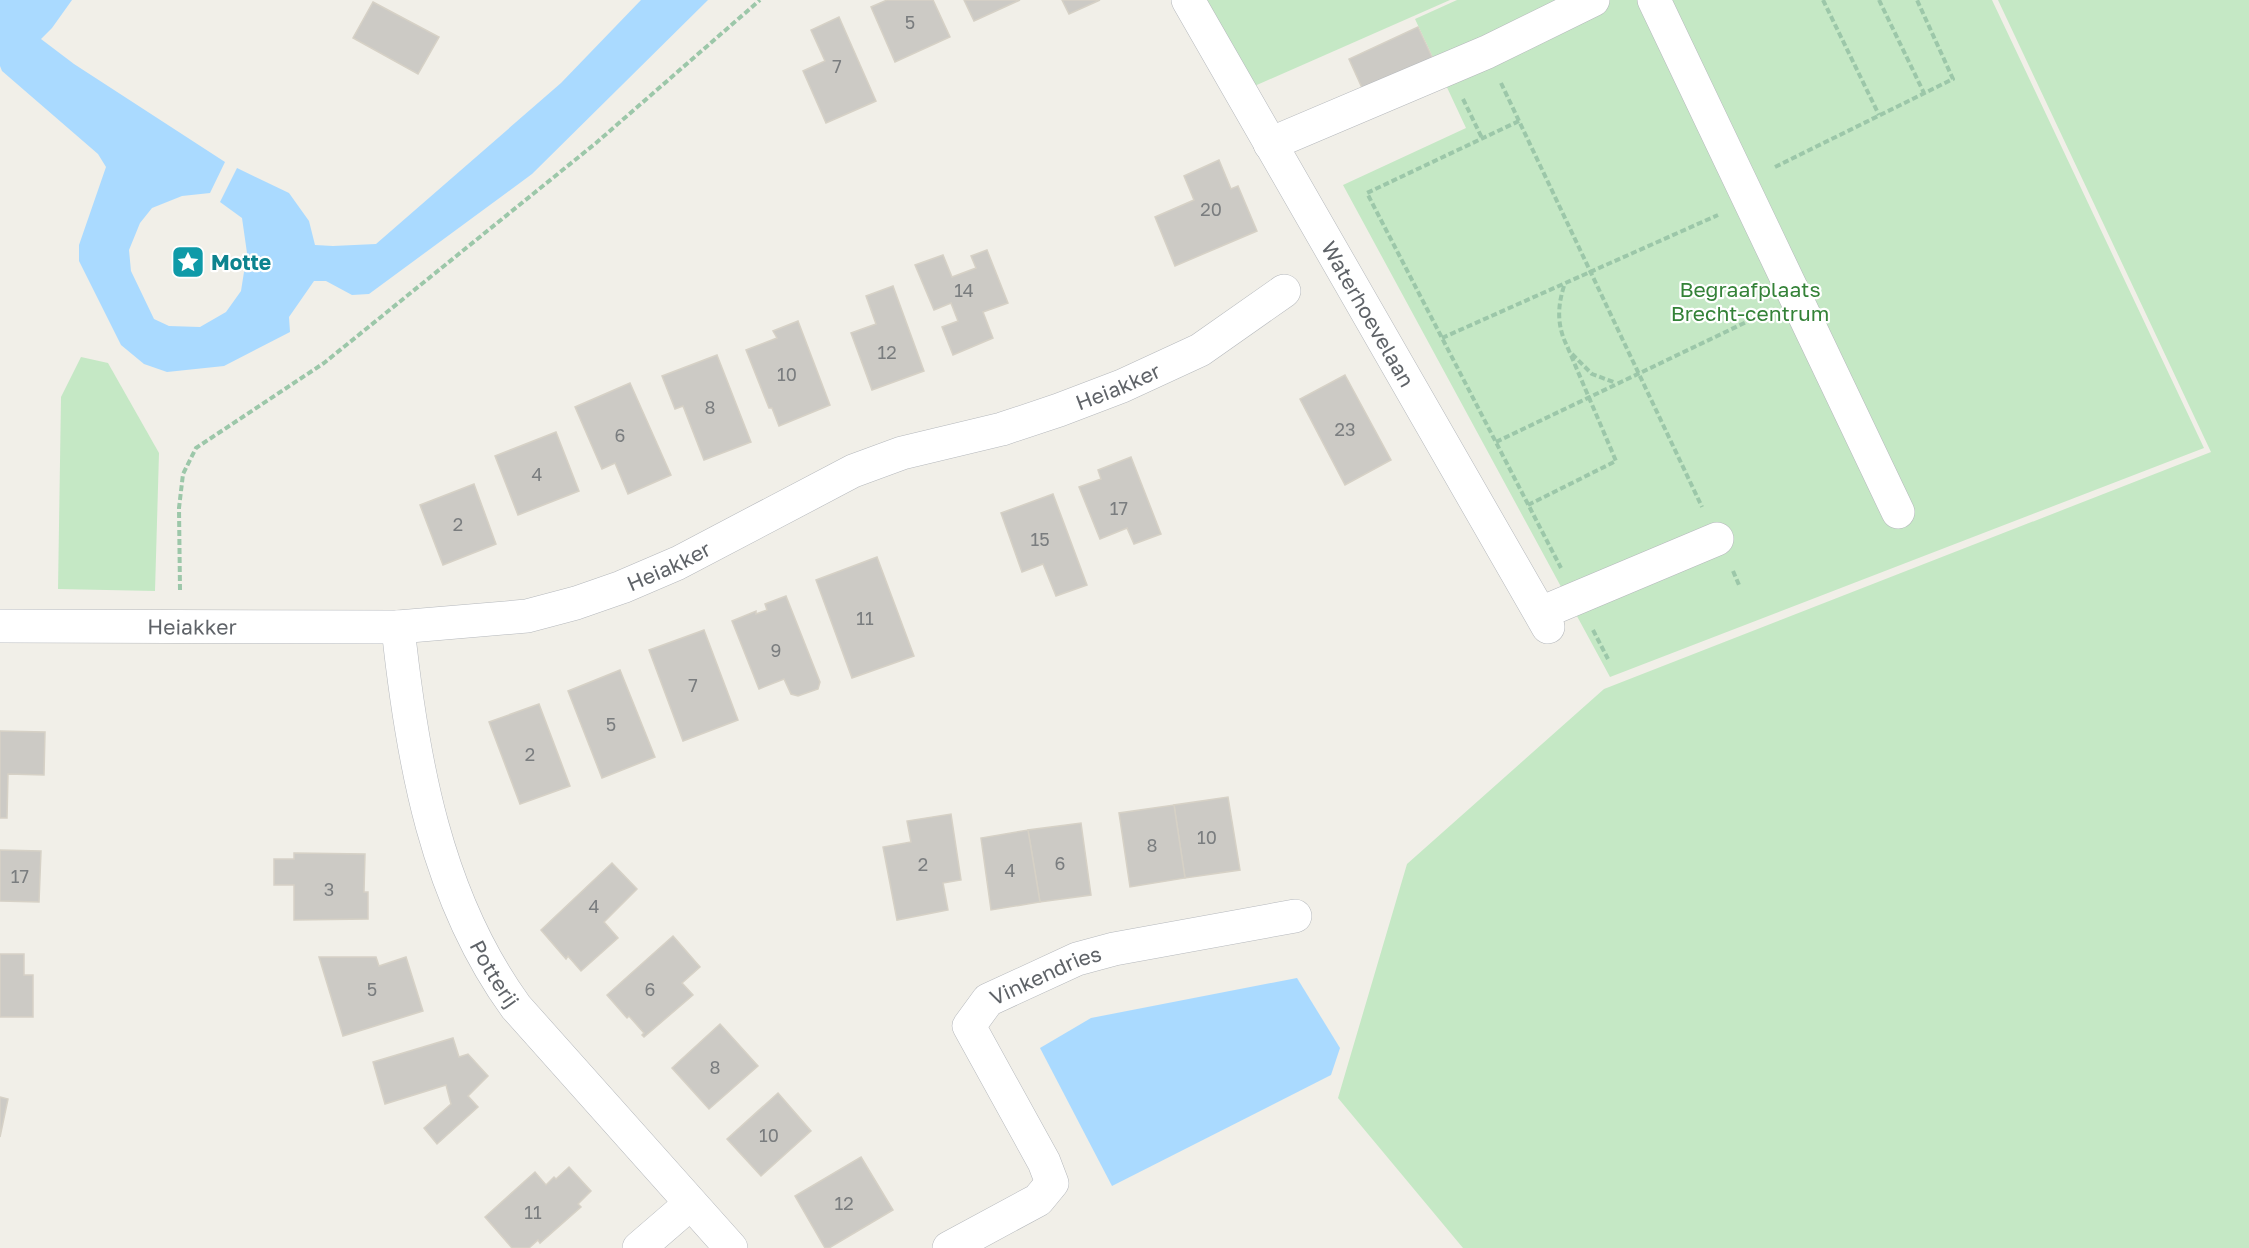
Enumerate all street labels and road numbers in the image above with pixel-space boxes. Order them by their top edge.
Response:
street label: Waterhoevelaan [1316,236,1420,392]
street label: Heiakker [1072,357,1164,415]
street label: Heiakker [623,535,715,596]
street label: Heiakker [147,613,237,640]
street label: Potterij [465,935,525,1013]
street label: Vinkendries [985,940,1104,1010]

